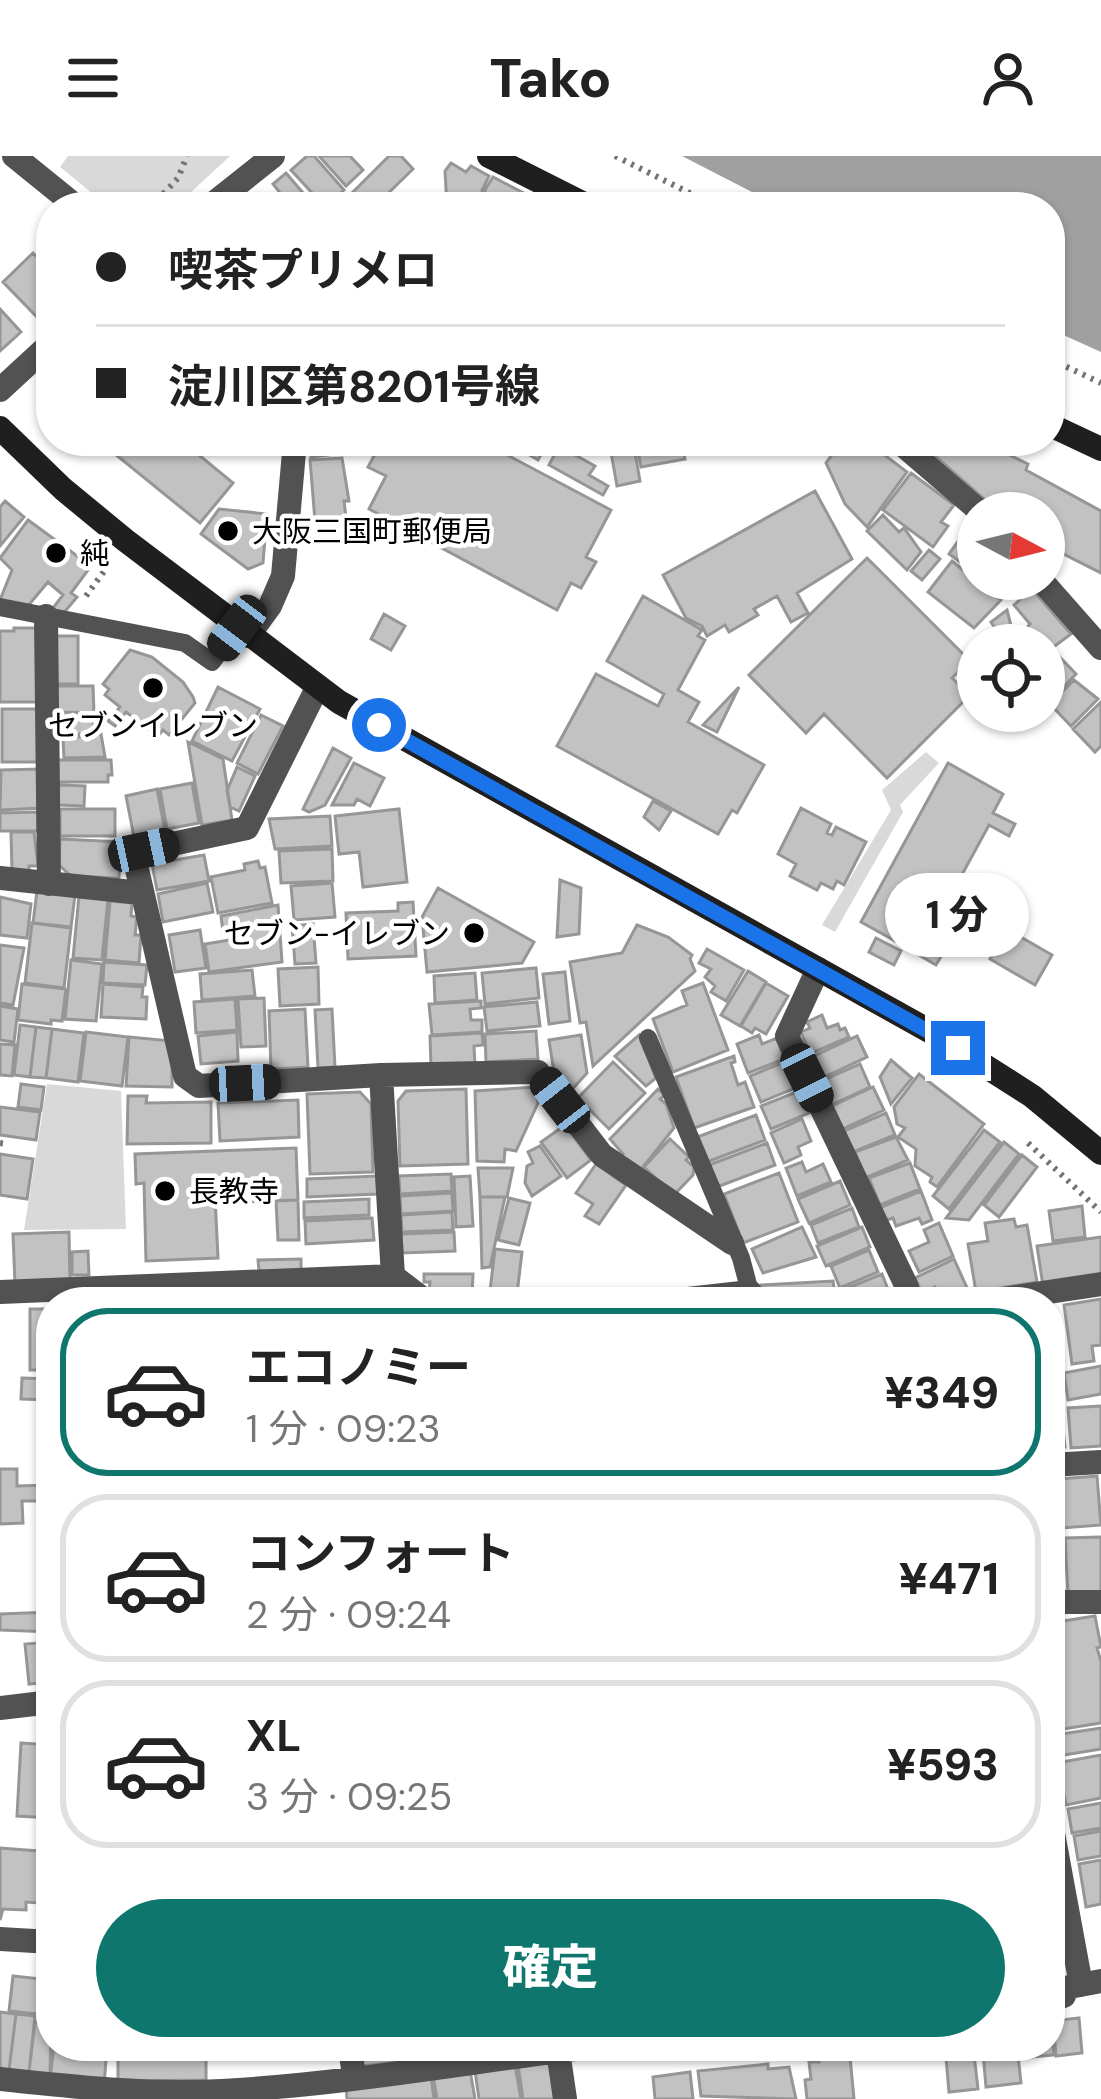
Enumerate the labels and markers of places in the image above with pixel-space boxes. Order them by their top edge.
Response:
place label: 大阪三国町郵便局 [252,512,492,551]
marker: 大阪三国町郵便局 [215,518,241,544]
place label: 純 [80,534,110,573]
marker: 純 [43,540,69,566]
marker: セブンイレブン [140,675,166,701]
place label: セブンイレブン [48,706,258,745]
place label: セブン-イレブン [224,914,450,953]
marker: セブン-イレブン [461,920,487,946]
place label: 長教寺 [189,1172,279,1211]
marker: 長教寺 [152,1178,178,1204]

